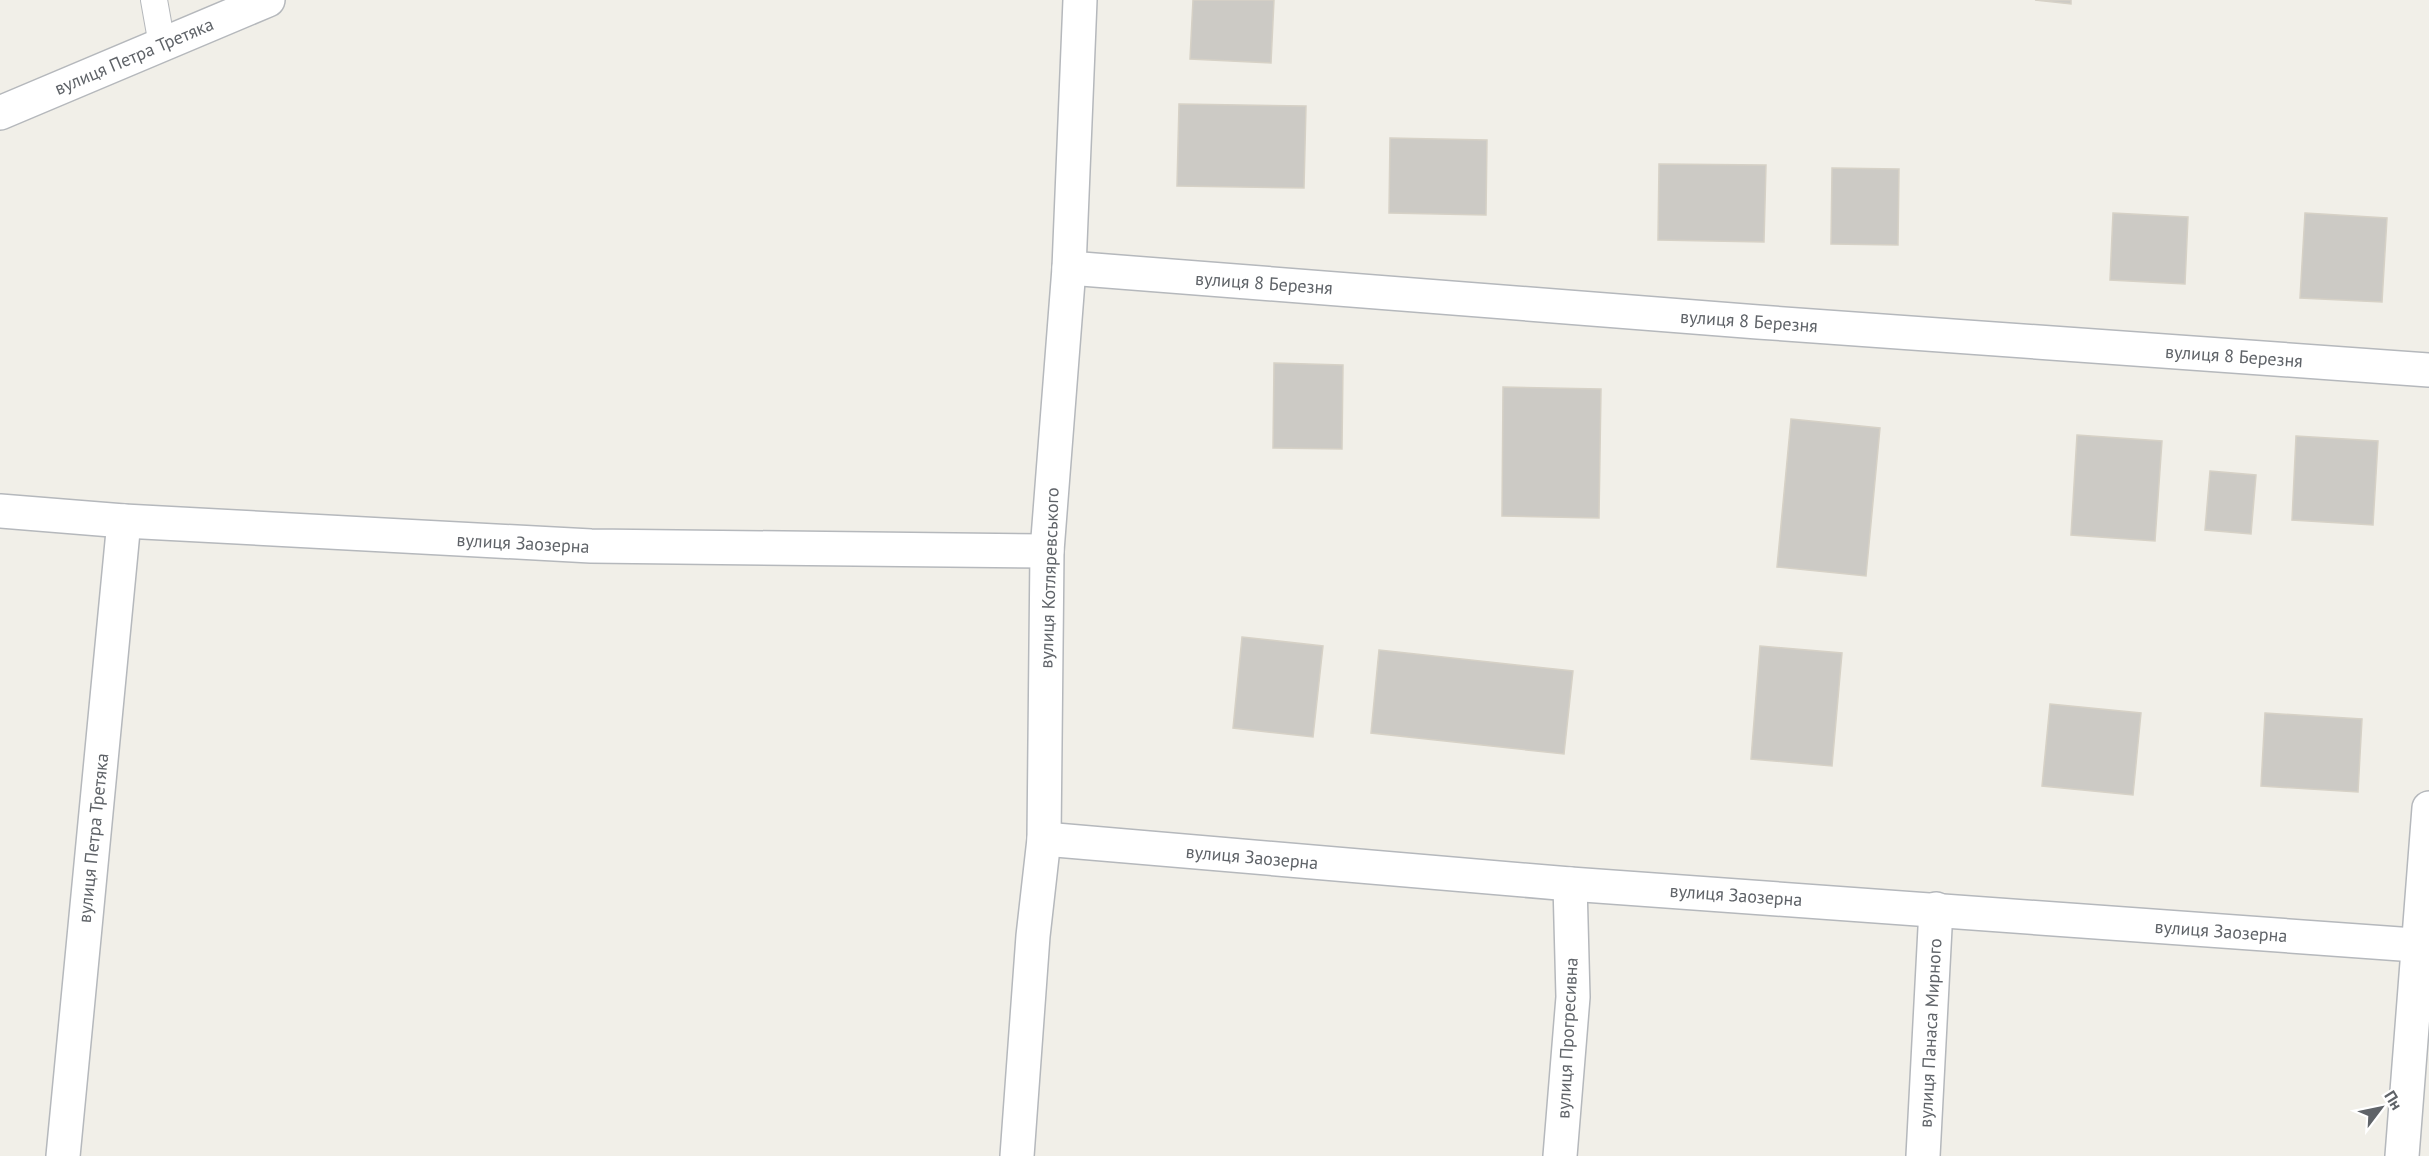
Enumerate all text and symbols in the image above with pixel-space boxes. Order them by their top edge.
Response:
street label: вулиця Петра Третяка [51,12,217,100]
street label: вулиця 8 Березня [1194,267,1334,299]
street label: вулиця 8 Березня [1679,305,1819,337]
street label: вулиця 8 Березня [2164,340,2304,372]
street label: вулиця Котляревського [1034,487,1064,669]
street label: вулиця Заозерна [456,528,590,558]
street label: вулиця Петра Третяка [73,752,113,924]
street label: вулиця Заозерна [1185,840,1319,874]
street label: вулиця Заозерна [1669,879,1803,911]
street label: вулиця Заозерна [2154,915,2288,947]
street label: вулиця Панаса Мирного [1914,938,1946,1128]
street label: вулиця Прогресивна [1551,957,1583,1119]
north arrow [2351,1078,2411,1138]
text: Пн [2380,1087,2407,1113]

